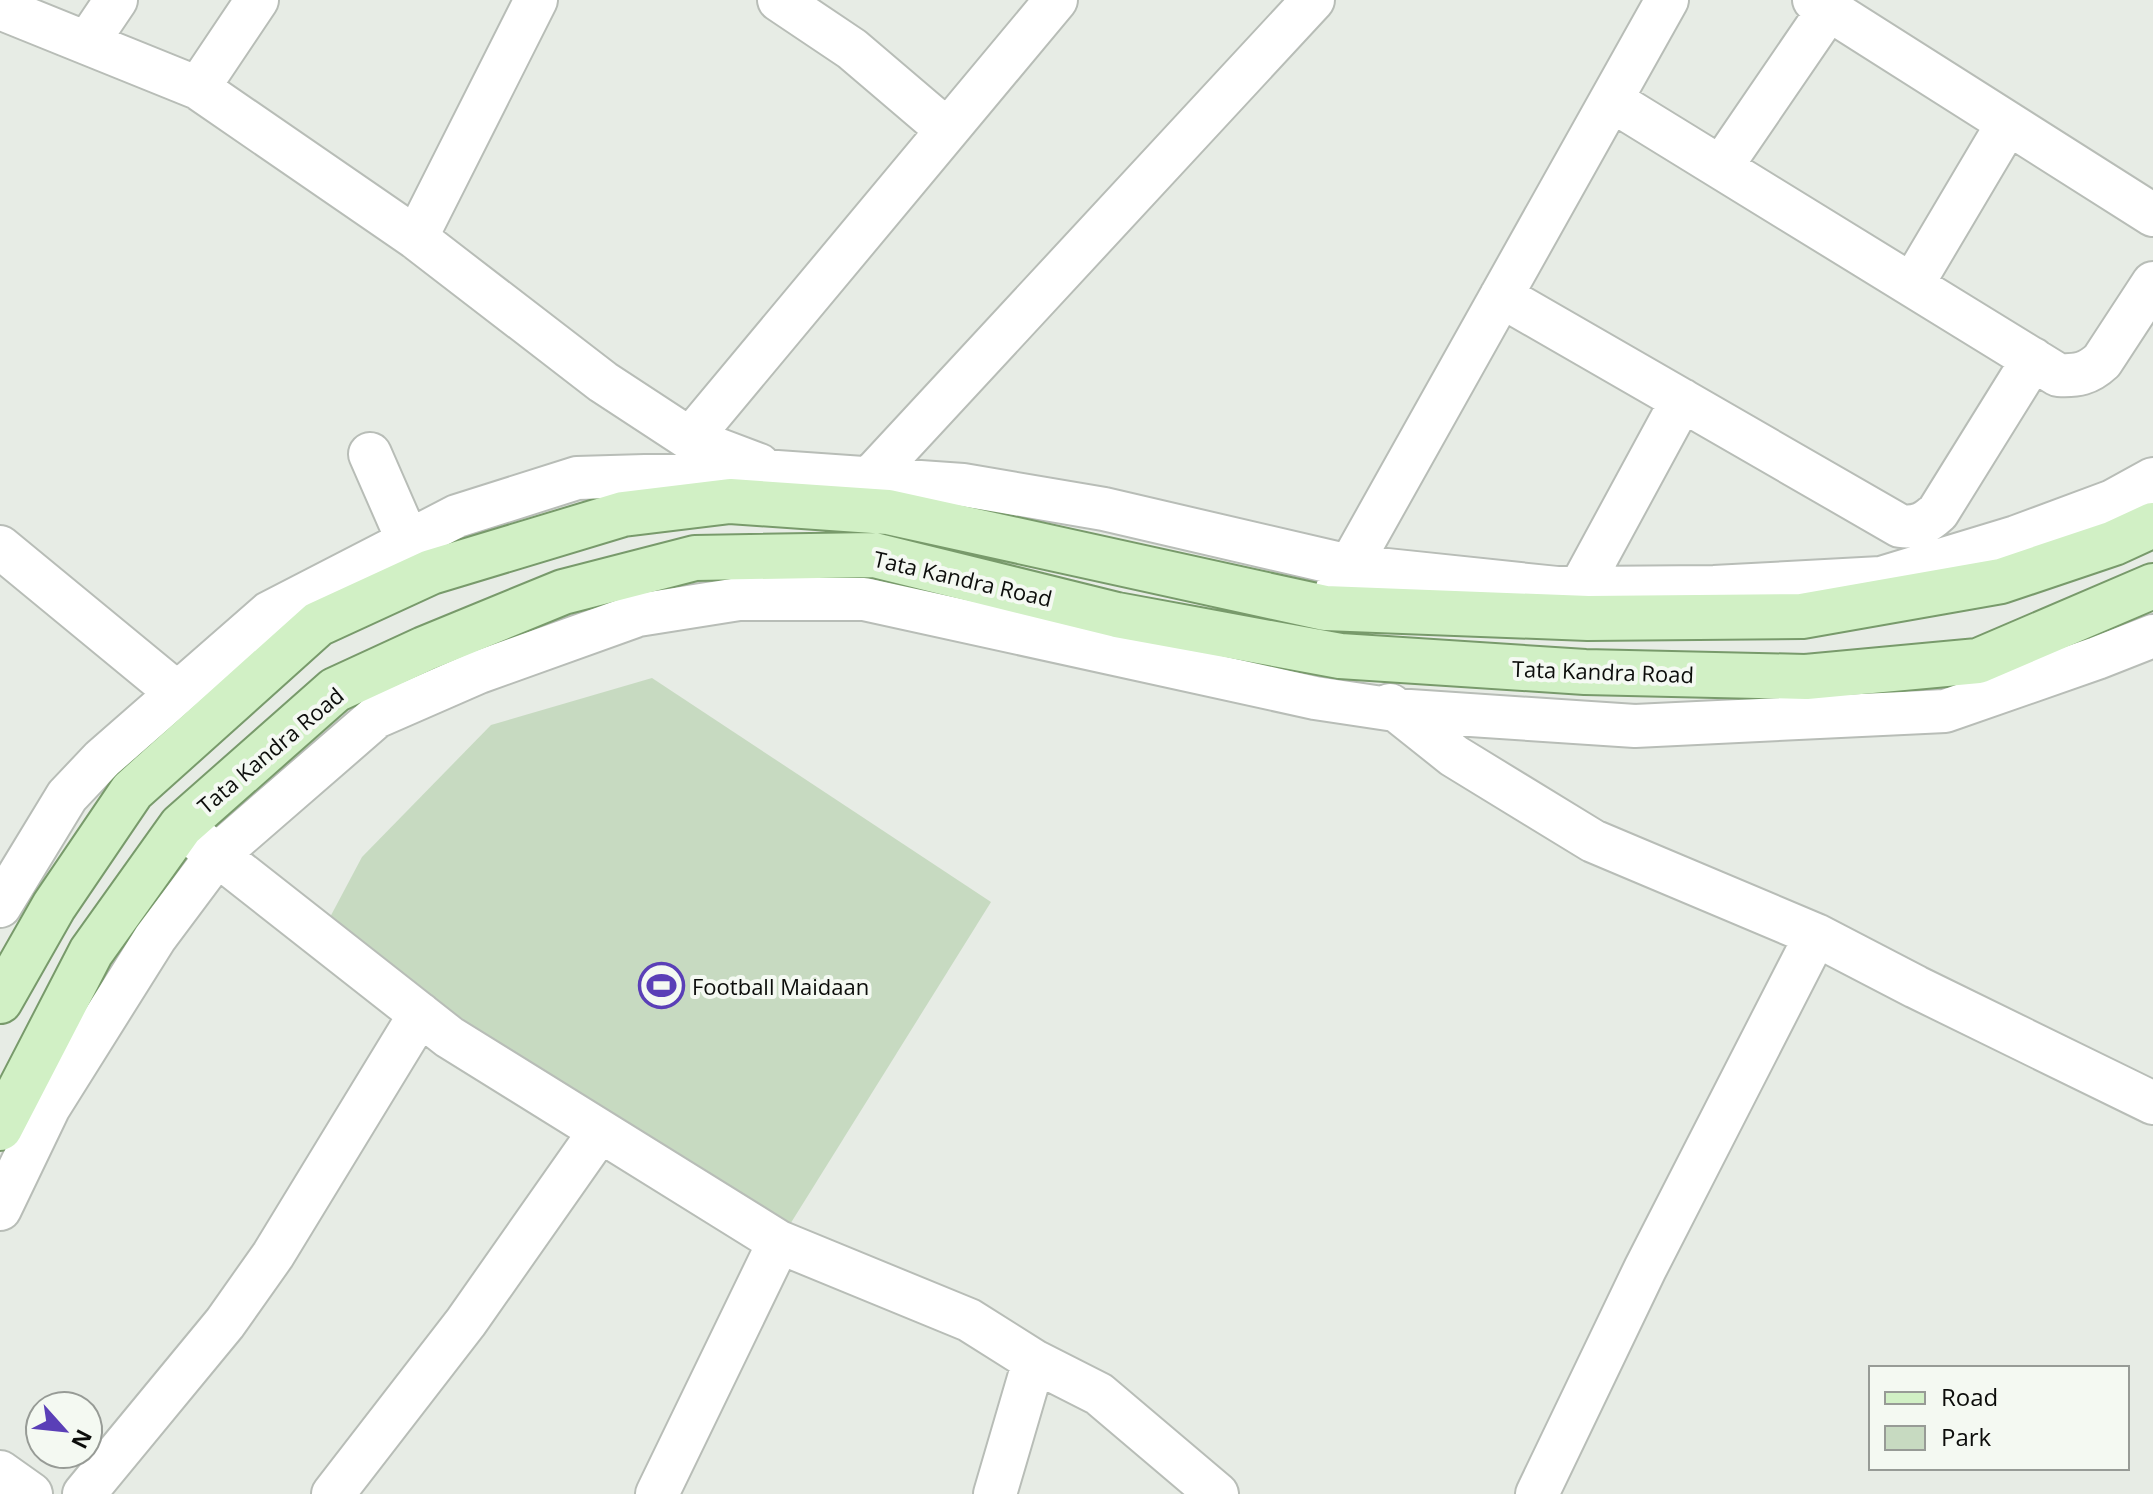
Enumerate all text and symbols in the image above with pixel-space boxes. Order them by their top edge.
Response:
street label: Tata Kandra Road [871,543,1055,613]
street label: Tata Kandra Road [1511,653,1695,689]
street label: Tata Kandra Road [191,680,349,820]
sports icon: Football Maidaan [637,962,685,1010]
place label: Football Maidaan [692,971,869,1001]
legend [1869,1366,2129,1470]
text: Road [1941,1380,1998,1413]
north arrow [24,1390,104,1470]
text: Park [1941,1420,1992,1453]
text: N [65,1425,100,1454]

